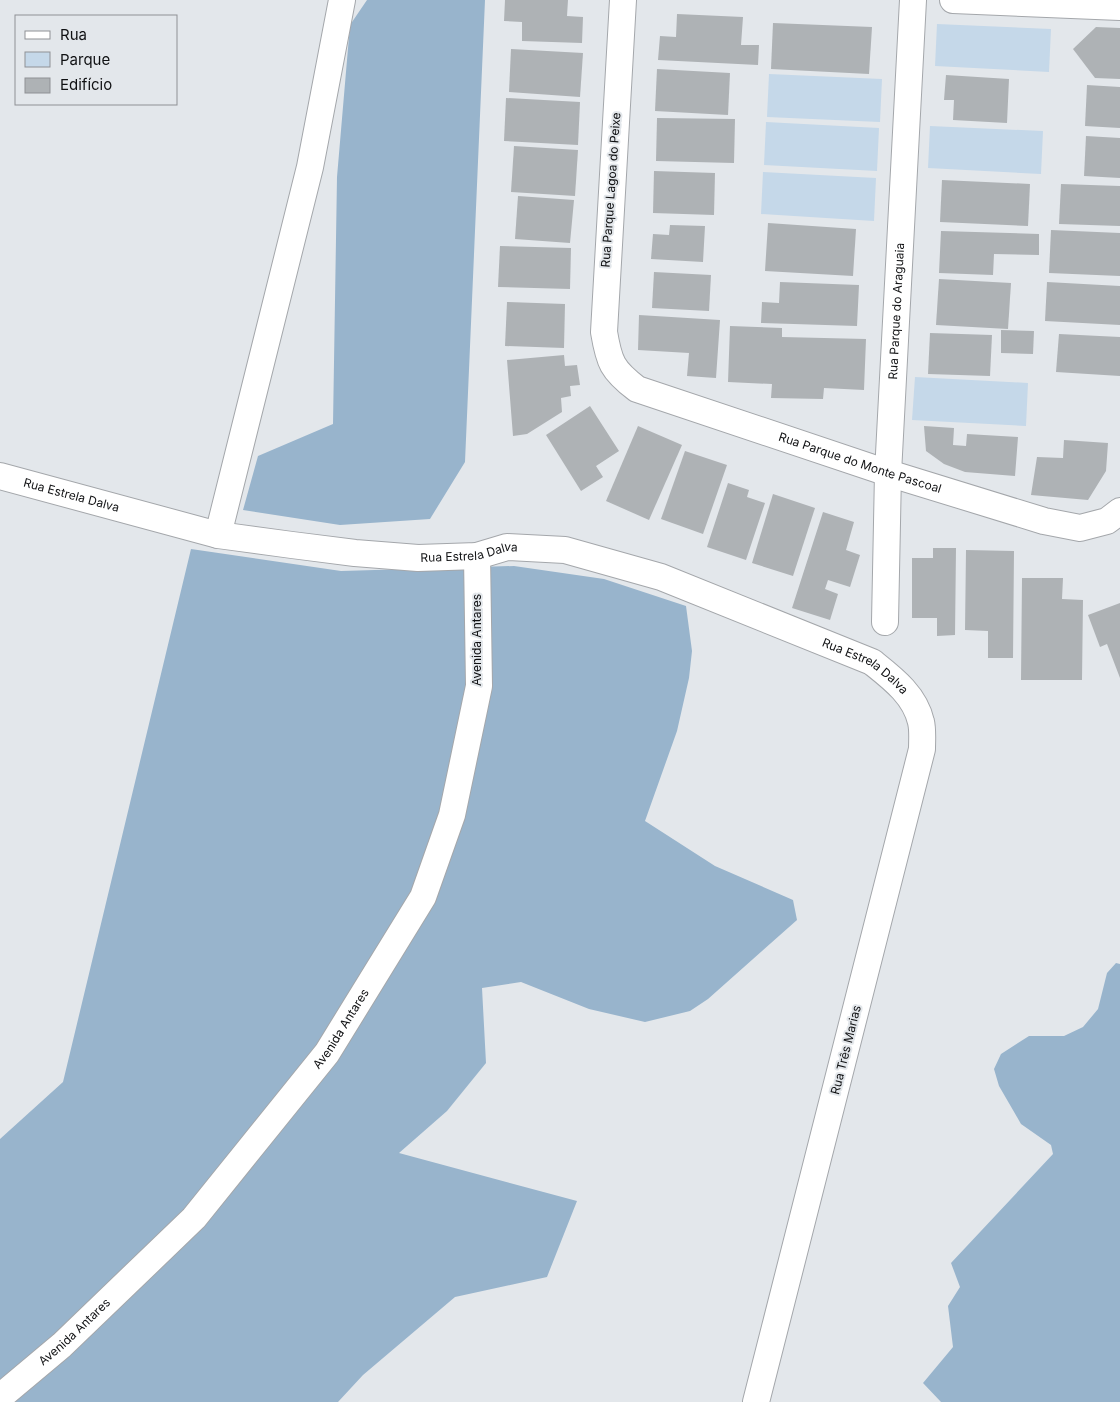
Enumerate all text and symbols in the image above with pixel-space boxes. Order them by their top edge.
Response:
legend [15,15,178,105]
text: Rua [60,25,87,44]
text: Parque [60,50,110,69]
text: Edifício [60,75,112,94]
street label: Rua Parque Lagoa do Peixe [598,112,623,268]
street label: Rua Parque do Araguaia [885,242,907,380]
street label: Rua Parque do Monte Pascoal [777,429,943,496]
street label: Rua Estrela Dalva [22,475,121,515]
street label: Rua Estrela Dalva [420,539,518,565]
street label: Avenida Antares [469,594,484,686]
street label: Rua Estrela Dalva [820,635,912,697]
street label: Avenida Antares [309,986,372,1072]
street label: Rua Três Marias [827,1004,864,1096]
street label: Avenida Antares [35,1295,113,1368]

